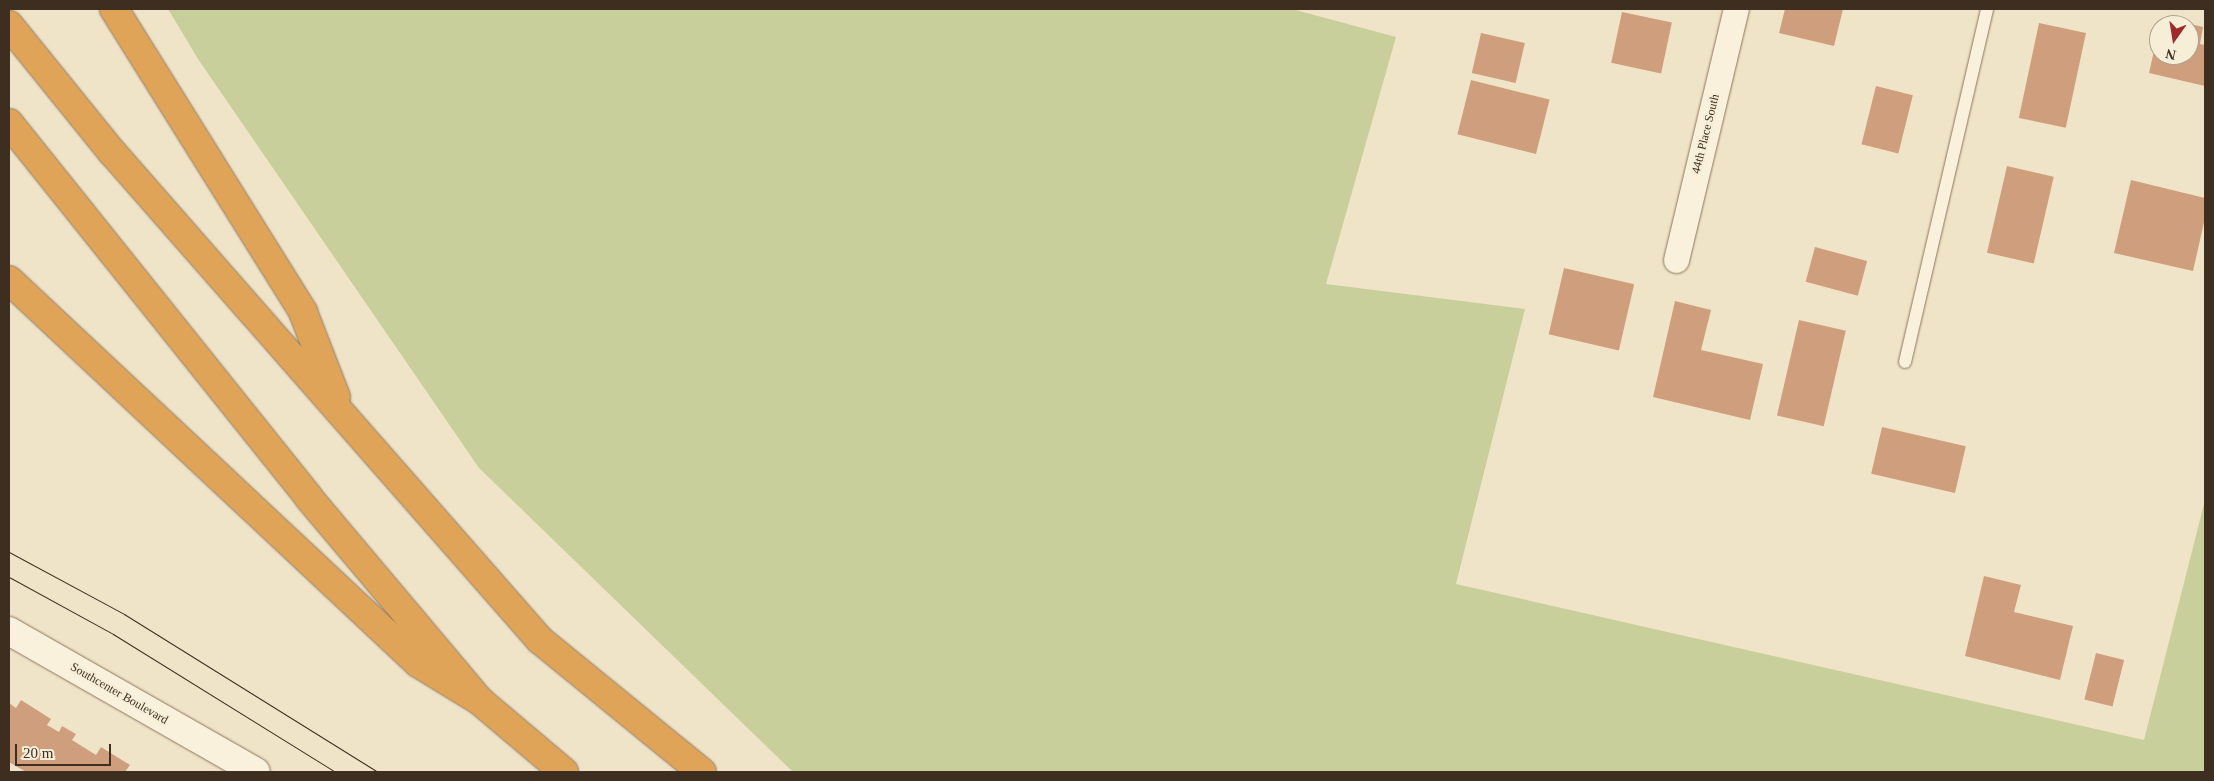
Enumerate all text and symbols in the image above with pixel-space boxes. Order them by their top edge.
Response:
north arrow [2149,15,2199,65]
text: N [2164,46,2177,63]
street label: 44th Place South [1689,93,1723,175]
street label: Southcenter Boulevard [68,660,170,728]
scale bar [18,734,114,766]
text: 20 m [23,745,53,761]

